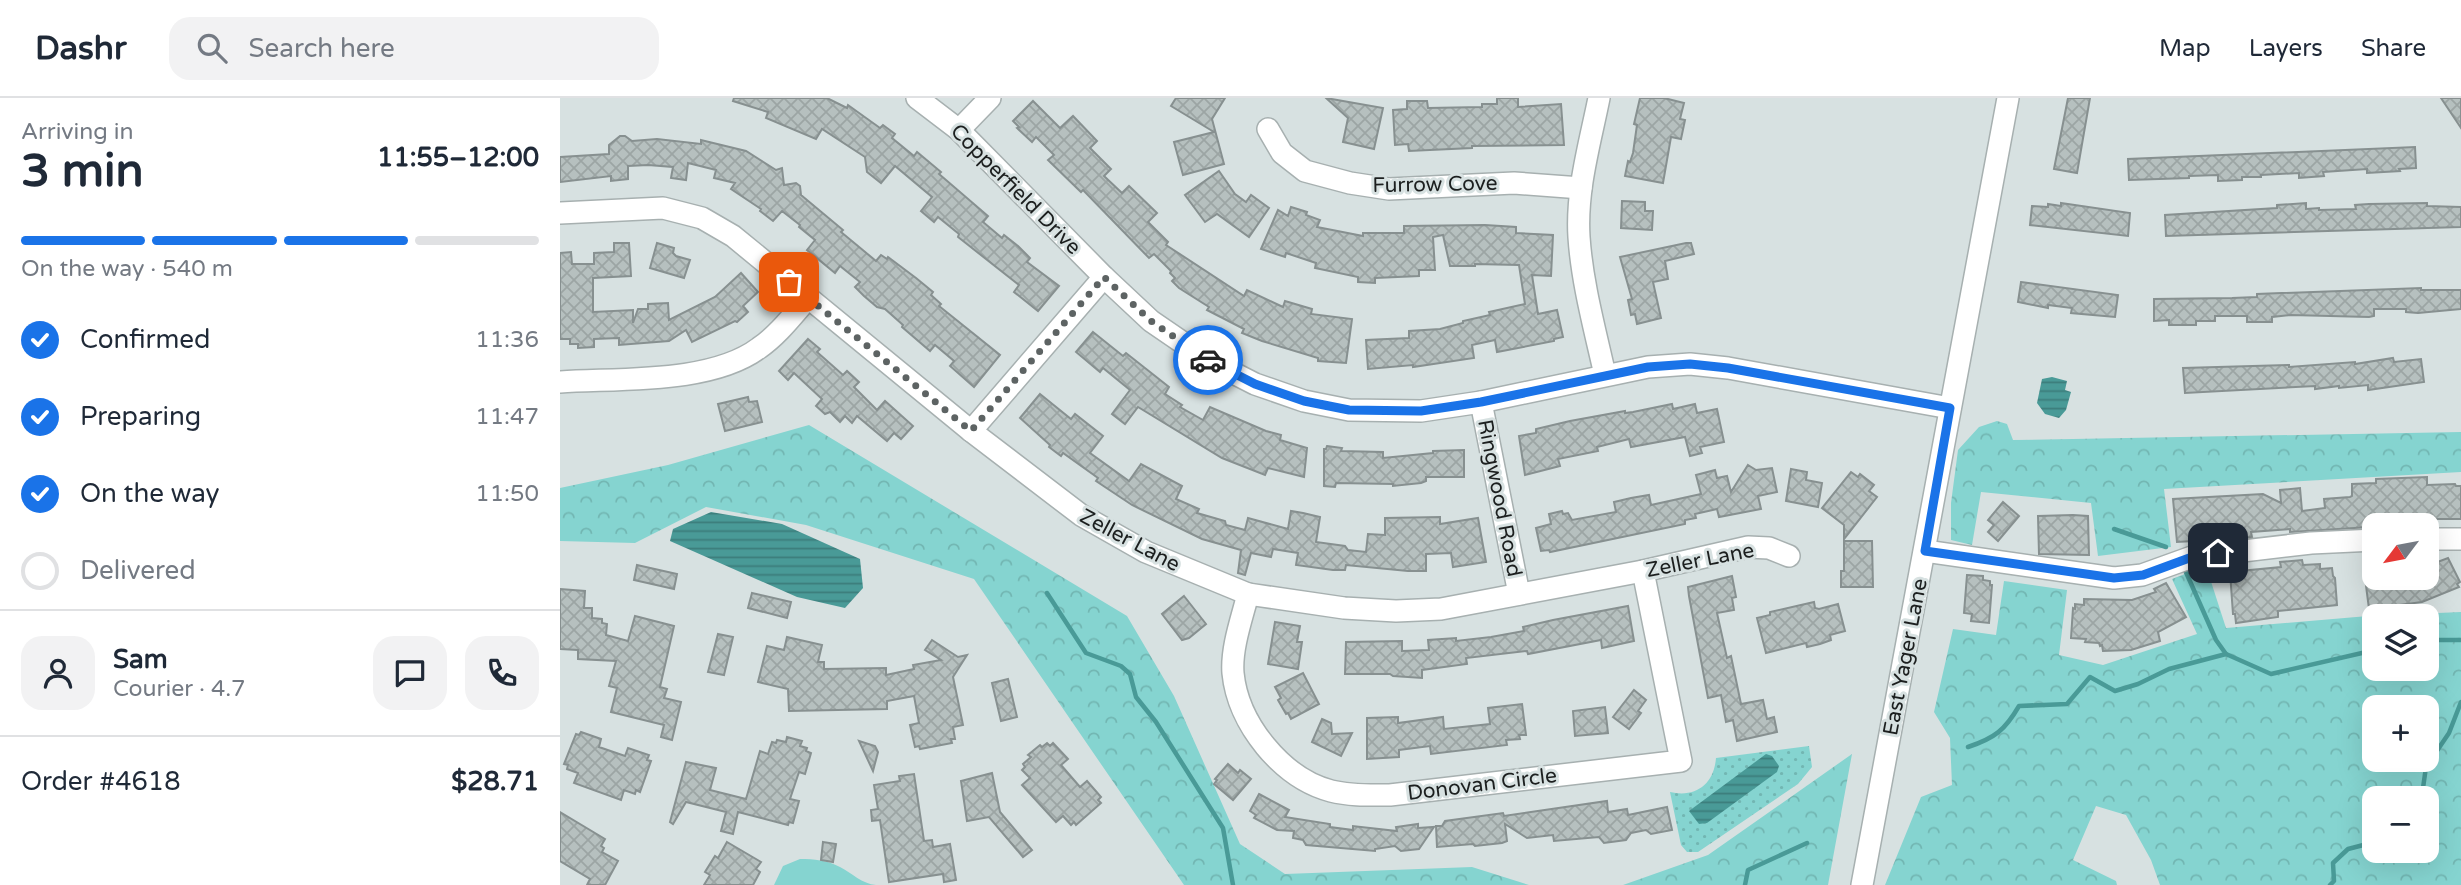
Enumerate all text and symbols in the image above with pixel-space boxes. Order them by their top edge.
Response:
search box [169,17,659,80]
text: Dashr [35,29,127,68]
icon: search [193,29,231,67]
text: Search here [249,33,395,64]
text: Map [2159,34,2211,63]
text: Layers [2249,34,2323,63]
text: Share [2361,34,2426,63]
text: Arriving in [21,118,134,146]
street label: Copperfield Drive [945,119,1086,260]
text: 11:55–12:00 [377,142,539,173]
text: 3 min [21,144,144,199]
street label: Furrow Cove [1372,171,1498,198]
pin [759,252,819,312]
text: On the way · 540 m [21,255,233,283]
icon: bag [770,263,808,301]
icon: check [21,321,59,359]
text: Confirmed [80,324,210,355]
courier [1173,325,1243,395]
text: 11:36 [475,326,539,354]
icon: car [1189,341,1227,379]
icon: check [21,398,59,436]
text: Preparing [80,401,201,432]
text: 11:47 [475,403,539,431]
street label: Ringwood Road [1472,417,1527,579]
icon: check [21,475,59,513]
text: On the way [80,478,220,509]
text: 11:50 [475,480,539,508]
street label: Zeller Lane [1075,504,1184,577]
north arrow [2362,513,2440,590]
map controls [2362,513,2439,863]
pin [2188,523,2248,583]
icon: home [2199,534,2237,572]
street label: Zeller Lane [1644,538,1756,583]
text: Delivered [80,555,196,586]
street label: East Yager Lane [1878,576,1933,738]
button: layers [2362,604,2439,681]
button: person [21,636,95,710]
button: chat [373,636,447,710]
button: phone [465,636,539,710]
text: Sam [113,644,168,675]
text: Courier · 4.7 [113,675,246,703]
button: + [2362,695,2439,772]
street label: Donovan Circle [1406,763,1558,806]
text: Order #4618 [21,766,181,797]
text: $28.71 [451,766,539,797]
button: − [2362,786,2439,863]

